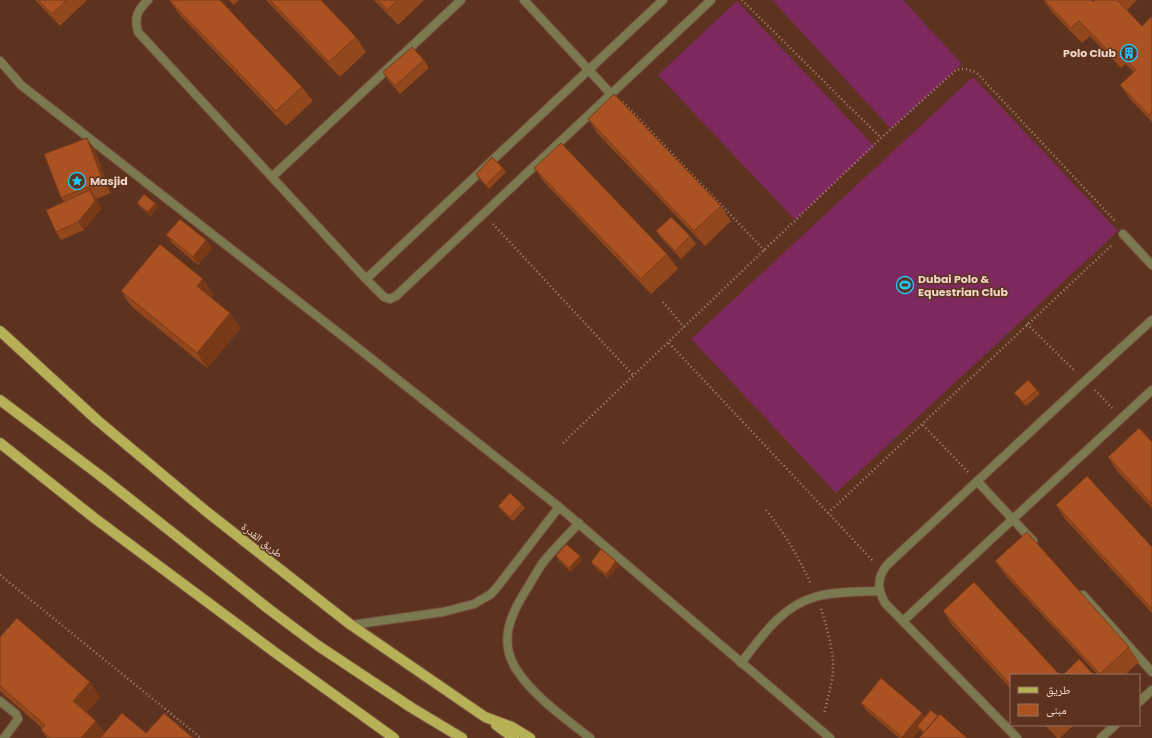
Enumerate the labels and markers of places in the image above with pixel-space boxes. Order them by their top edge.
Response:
building icon: Polo Club [1119,43,1139,63]
place label: Polo Club [1063,45,1117,61]
place icon: Masjid [67,171,87,191]
place label: Masjid [90,173,128,189]
place label: Dubai Polo & Equestrian Club [918,271,1008,300]
sports icon: Dubai Polo & Equestrian Club [895,275,915,295]

